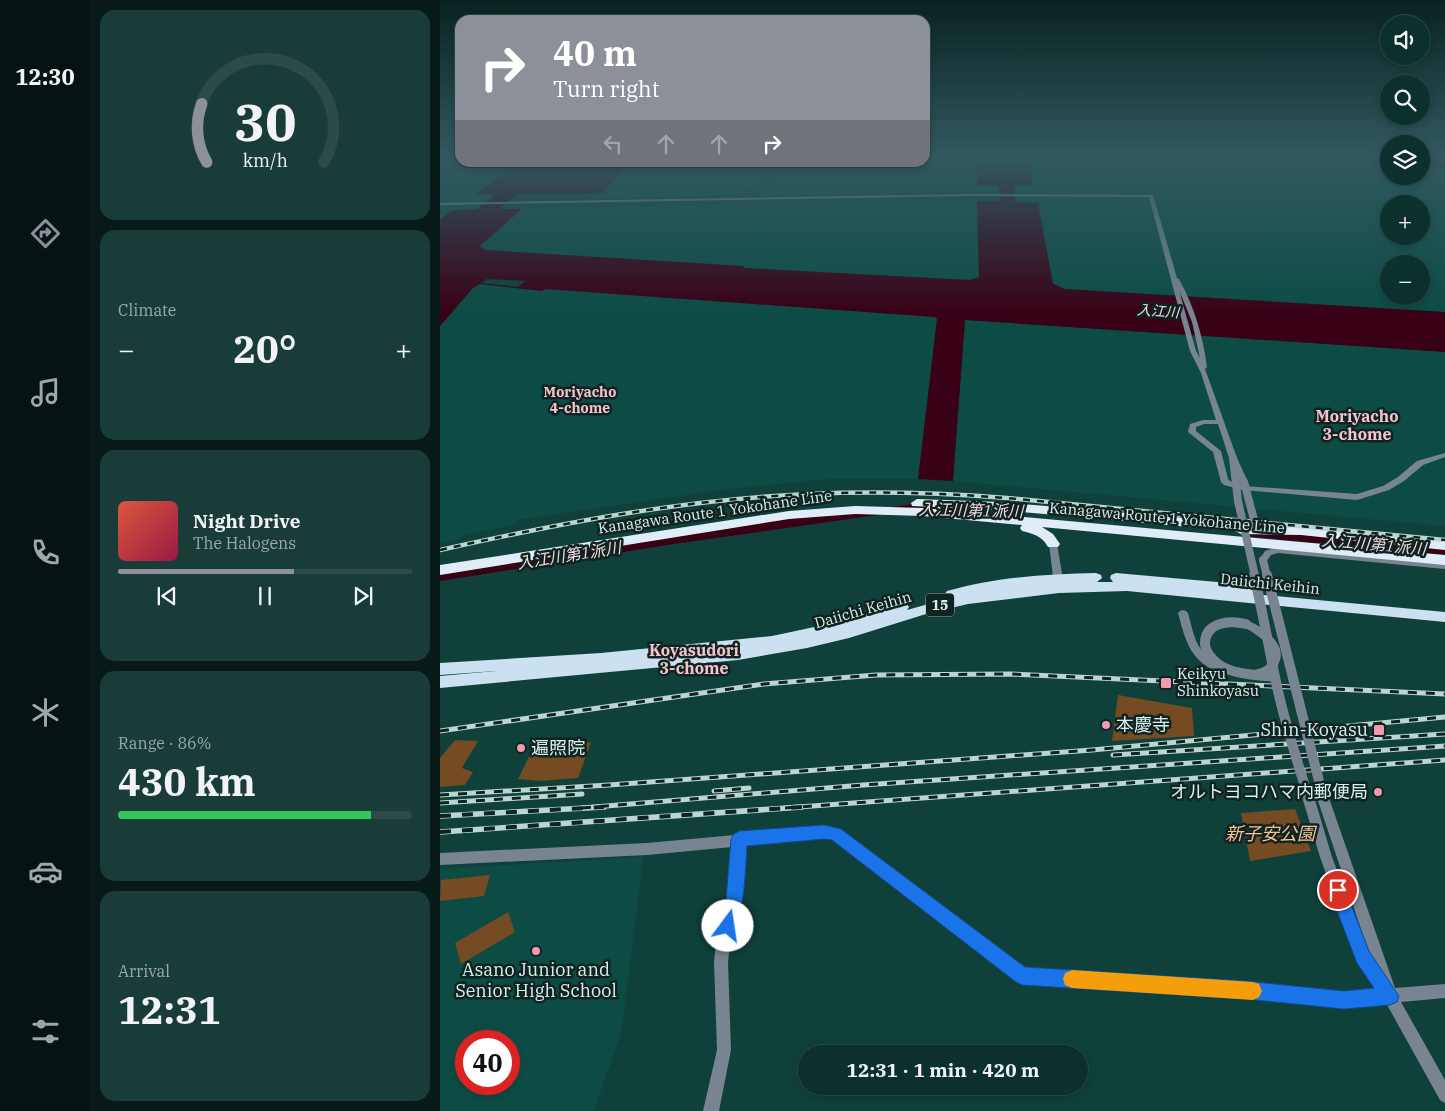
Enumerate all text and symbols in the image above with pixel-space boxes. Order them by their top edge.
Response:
map controls [1380,15,1430,305]
button: sound [1380,15,1430,65]
text: 40 m [553,30,637,76]
icon: right [470,35,535,100]
text: 12:30 [15,62,75,91]
text: Turn right [553,74,660,103]
button: search [1380,75,1430,125]
text: 30 [234,88,296,155]
icon: left [599,130,627,158]
icon: ahead [652,130,680,158]
icon: ahead [705,130,733,158]
icon: right [758,130,786,158]
button: layers [1380,135,1430,185]
text: km/h [242,149,288,172]
button: + [1380,195,1430,245]
icon: directions [28,216,63,251]
button: − [1380,255,1430,305]
text: Climate [118,300,176,320]
water label: 入江川 [1136,301,1182,322]
text: 20° [233,324,297,373]
text: − [118,331,135,368]
text: + [395,331,412,368]
icon: music [28,375,63,410]
district label: Moriyacho 4-chome [544,383,616,417]
district label: Moriyacho 3-chome [1315,406,1399,444]
street label: Kanagawa Route 1 Yokohane Line [597,486,833,537]
street label: Kanagawa Route 1 Yokohane Line [1048,498,1286,537]
water label: 入江川第1派川 [918,499,1026,521]
text: Night Drive [193,509,301,533]
water label: 入江川第1派川 [1321,529,1429,559]
text: The Halogens [193,533,296,553]
icon: phone [28,535,63,570]
water label: 入江川第1派川 [516,537,624,573]
street label: Daiichi Keihin [1219,569,1321,598]
icon: previous [153,582,181,610]
icon: pause [251,582,279,610]
icon: next [349,582,377,610]
street label: Daiichi Keihin [812,586,914,632]
road number: 15 [926,594,954,616]
district label: Koyasudori 3-chome [649,640,739,678]
place label: Keikyu Shinkoyasu [1177,664,1259,700]
marker: Keikyu Shinkoyasu [1159,676,1173,690]
icon: climate [28,695,63,730]
place label: 本慶寺 [1116,713,1170,736]
place label: Shin-Koyasu [1260,718,1368,741]
marker: 本慶寺 [1100,719,1112,731]
marker: Shin-Koyasu [1372,723,1386,737]
text: Range · 86% [118,733,211,753]
place label: 遍照院 [531,736,585,759]
marker: 遍照院 [515,742,527,754]
text: 430 km [118,757,256,806]
place label: オルトヨコハマ内郵便局 [1170,780,1368,803]
marker: オルトヨコハマ内郵便局 [1372,786,1384,798]
park label: 新子安公園 [1225,822,1318,845]
icon: car [28,854,63,889]
pin [1317,869,1359,911]
icon: arrive [1324,876,1352,904]
position arrow [701,899,753,951]
marker: Asano Junior and Senior High School [530,945,542,957]
place label: Asano Junior and Senior High School [455,958,617,1002]
text: Arrival [118,961,170,981]
text: 12:31 [118,985,221,1034]
icon: filters [28,1014,63,1049]
speed limit sign: 40 [455,1030,520,1095]
text: 12:31 · 1 min · 420 m [847,1058,1039,1082]

